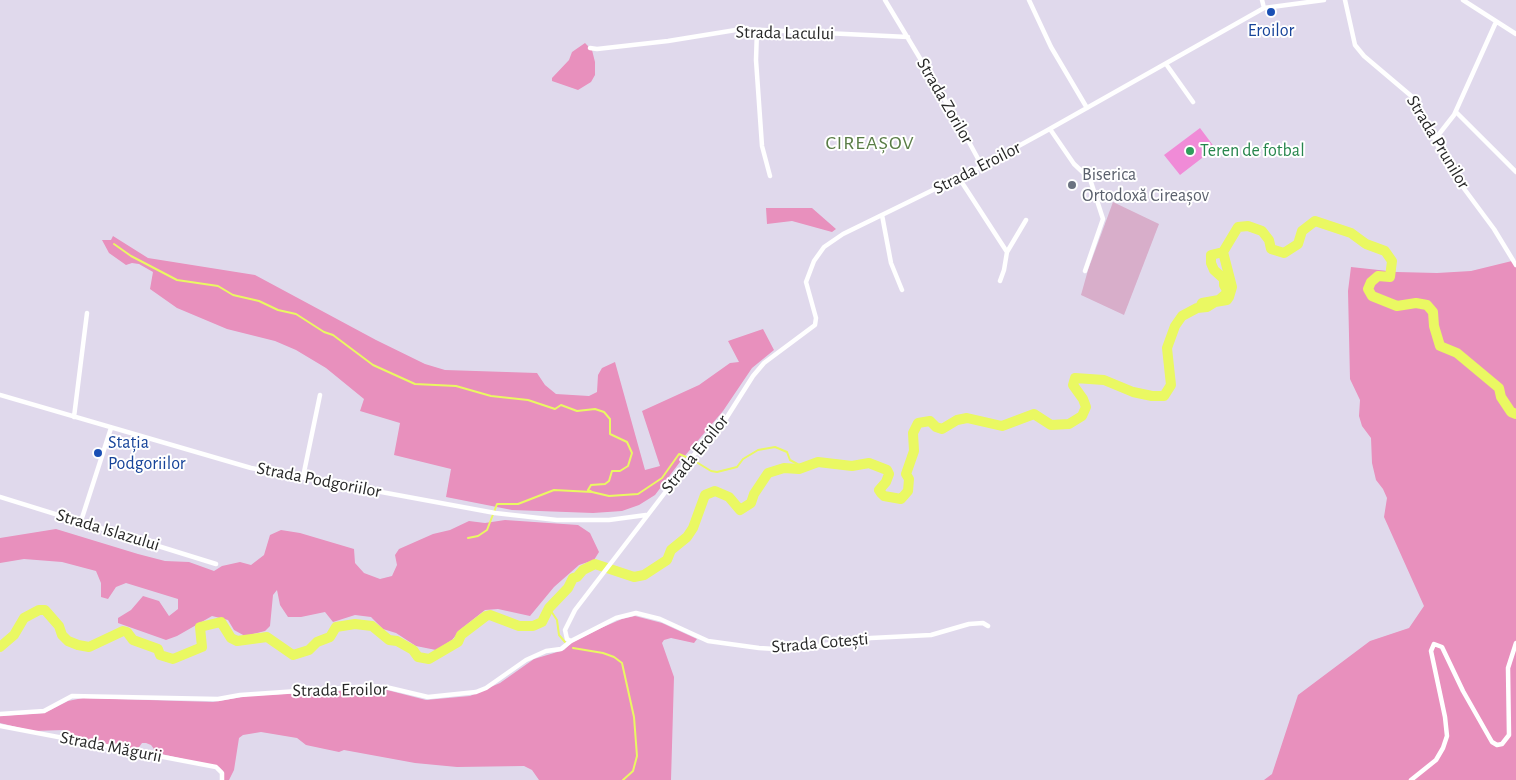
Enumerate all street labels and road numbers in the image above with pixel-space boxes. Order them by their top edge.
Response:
street label: Strada Lacului [735,21,835,45]
street label: Strada Zorilor [912,54,978,148]
street label: Strada Prunilor [1402,91,1474,193]
street label: Strada Eroilor [930,137,1024,199]
street label: Strada Eroilor [657,410,733,498]
street label: Strada Podgoriilor [255,457,383,503]
street label: Strada Islazului [54,504,162,556]
street label: Strada Cotești [771,628,869,658]
street label: Strada Eroilor [292,678,388,702]
street label: Strada Măgurii [58,727,164,767]

